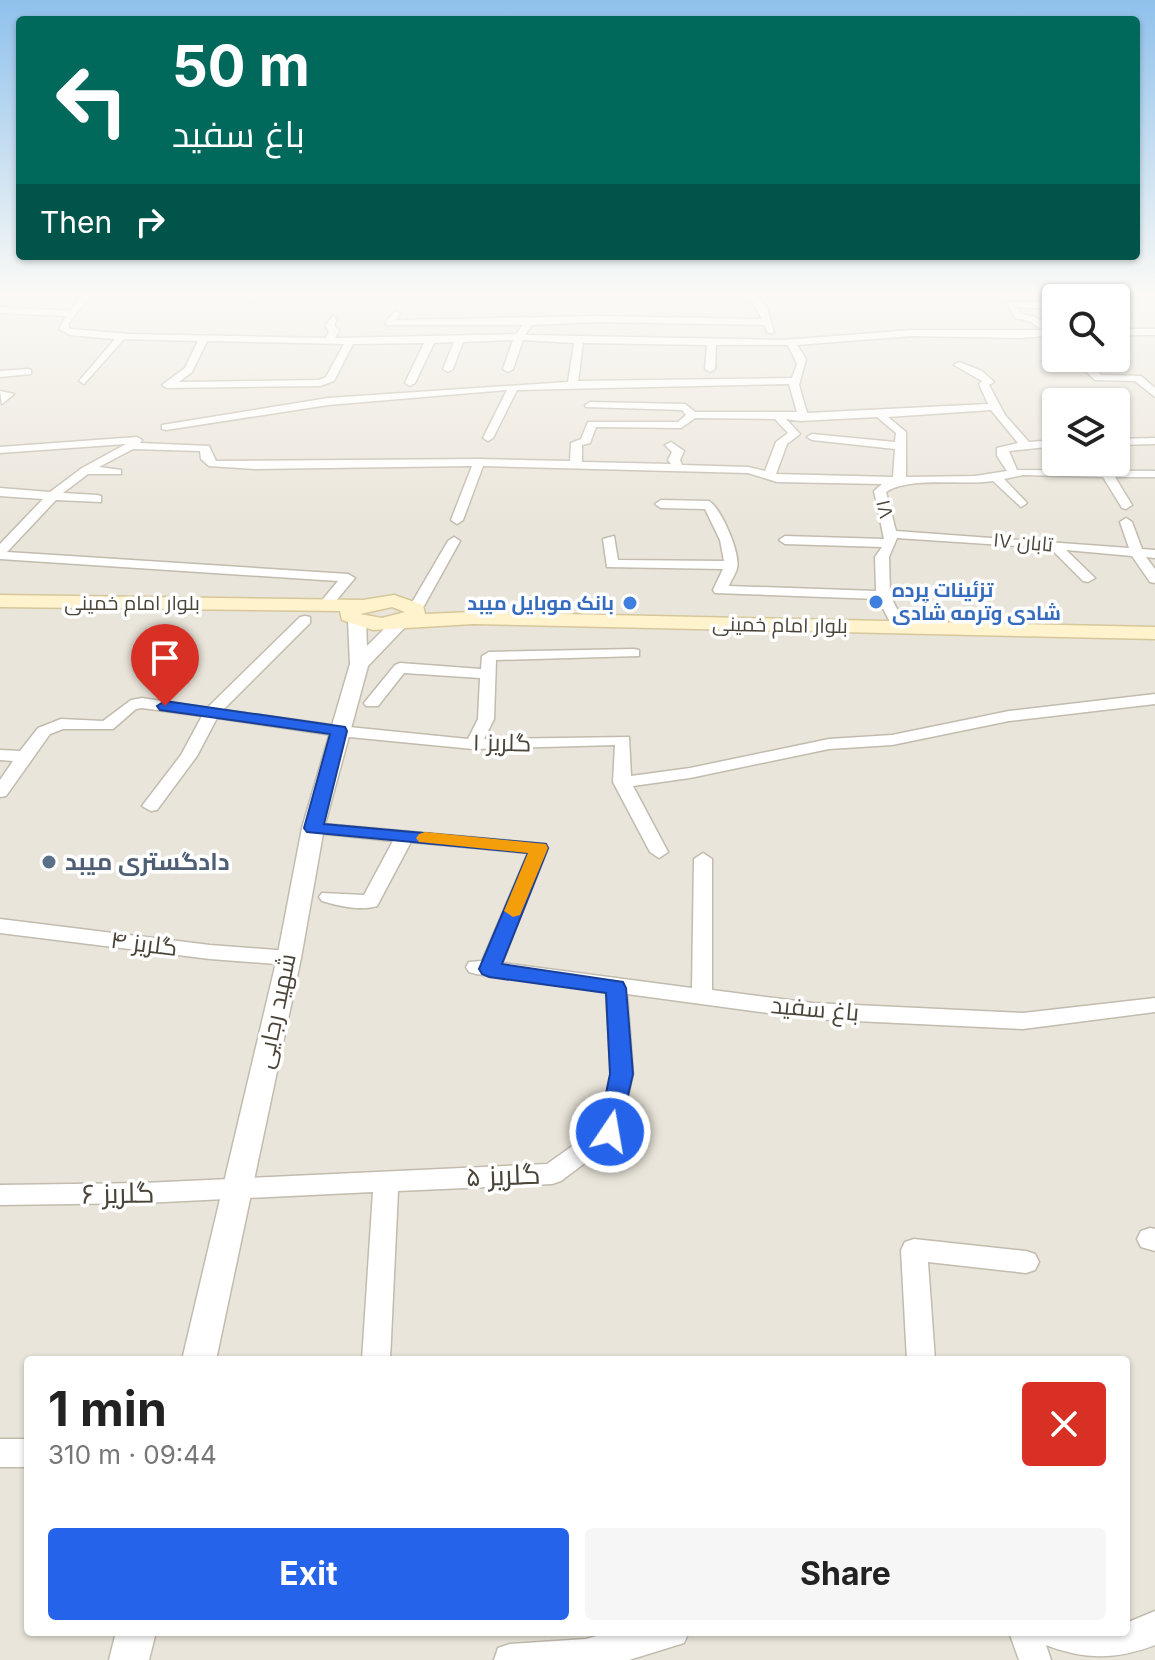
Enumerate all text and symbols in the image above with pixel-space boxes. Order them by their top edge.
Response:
text: 50 m [172,32,310,100]
icon: left [40,48,144,152]
text: باغ سفید [172,112,305,156]
icon: right [128,200,172,244]
text: Then [40,204,112,240]
map controls [1042,284,1130,476]
button: search [1042,284,1130,372]
button: layers [1042,388,1130,476]
street label: ۱۸ [871,497,899,521]
street label: تابان ۱۷ [992,527,1055,558]
place label: تزئینات پرده شادی وترمه شادی [892,578,1061,625]
street label: بلوار امام خمینی [64,591,200,617]
place label: بانک موبایل میبد [467,591,614,615]
marker: تزئینات پرده شادی وترمه شادی [867,593,885,611]
marker: بانک موبایل میبد [621,594,639,612]
street label: بلوار امام خمینی [712,612,848,640]
pin [131,624,199,706]
icon: arrive [143,636,187,680]
street label: گلریز ۱ [472,727,532,758]
place label: دادگستری میبد [65,847,230,876]
marker: دادگستری میبد [40,853,58,871]
street label: گلریز ۴ [109,925,179,962]
street label: شهید رجایی [249,951,302,1071]
street label: باغ سفید [769,990,860,1029]
position arrow [568,1090,652,1174]
street label: گلریز ۵ [465,1157,541,1193]
street label: گلریز ۶ [81,1175,155,1211]
text: 1 min [48,1379,167,1438]
button: close [1022,1382,1106,1466]
text: 310 m · 09:44 [48,1439,217,1470]
button: Exit [48,1528,569,1620]
button: Share [585,1528,1106,1620]

